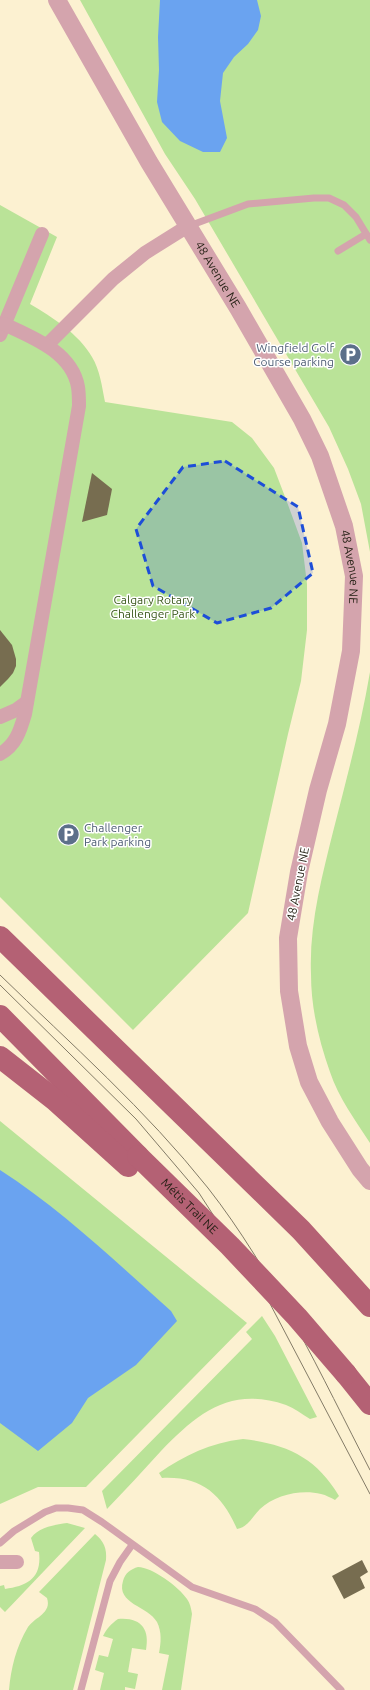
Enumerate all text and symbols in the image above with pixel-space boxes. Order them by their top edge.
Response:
street label: 48 Avenue NE [193,239,243,310]
place label: Wingfield Golf Course parking [253,341,334,368]
parking icon: Wingfield Golf Course parking [337,342,363,368]
street label: 48 Avenue NE [339,529,361,604]
park label: Calgary Rotary Challenger Park [111,593,195,620]
place label: Challenger Park parking [84,821,151,848]
parking icon: Challenger Park parking [56,822,82,848]
street label: 48 Avenue NE [284,846,311,922]
street label: Métis Trail NE [159,1176,221,1237]

